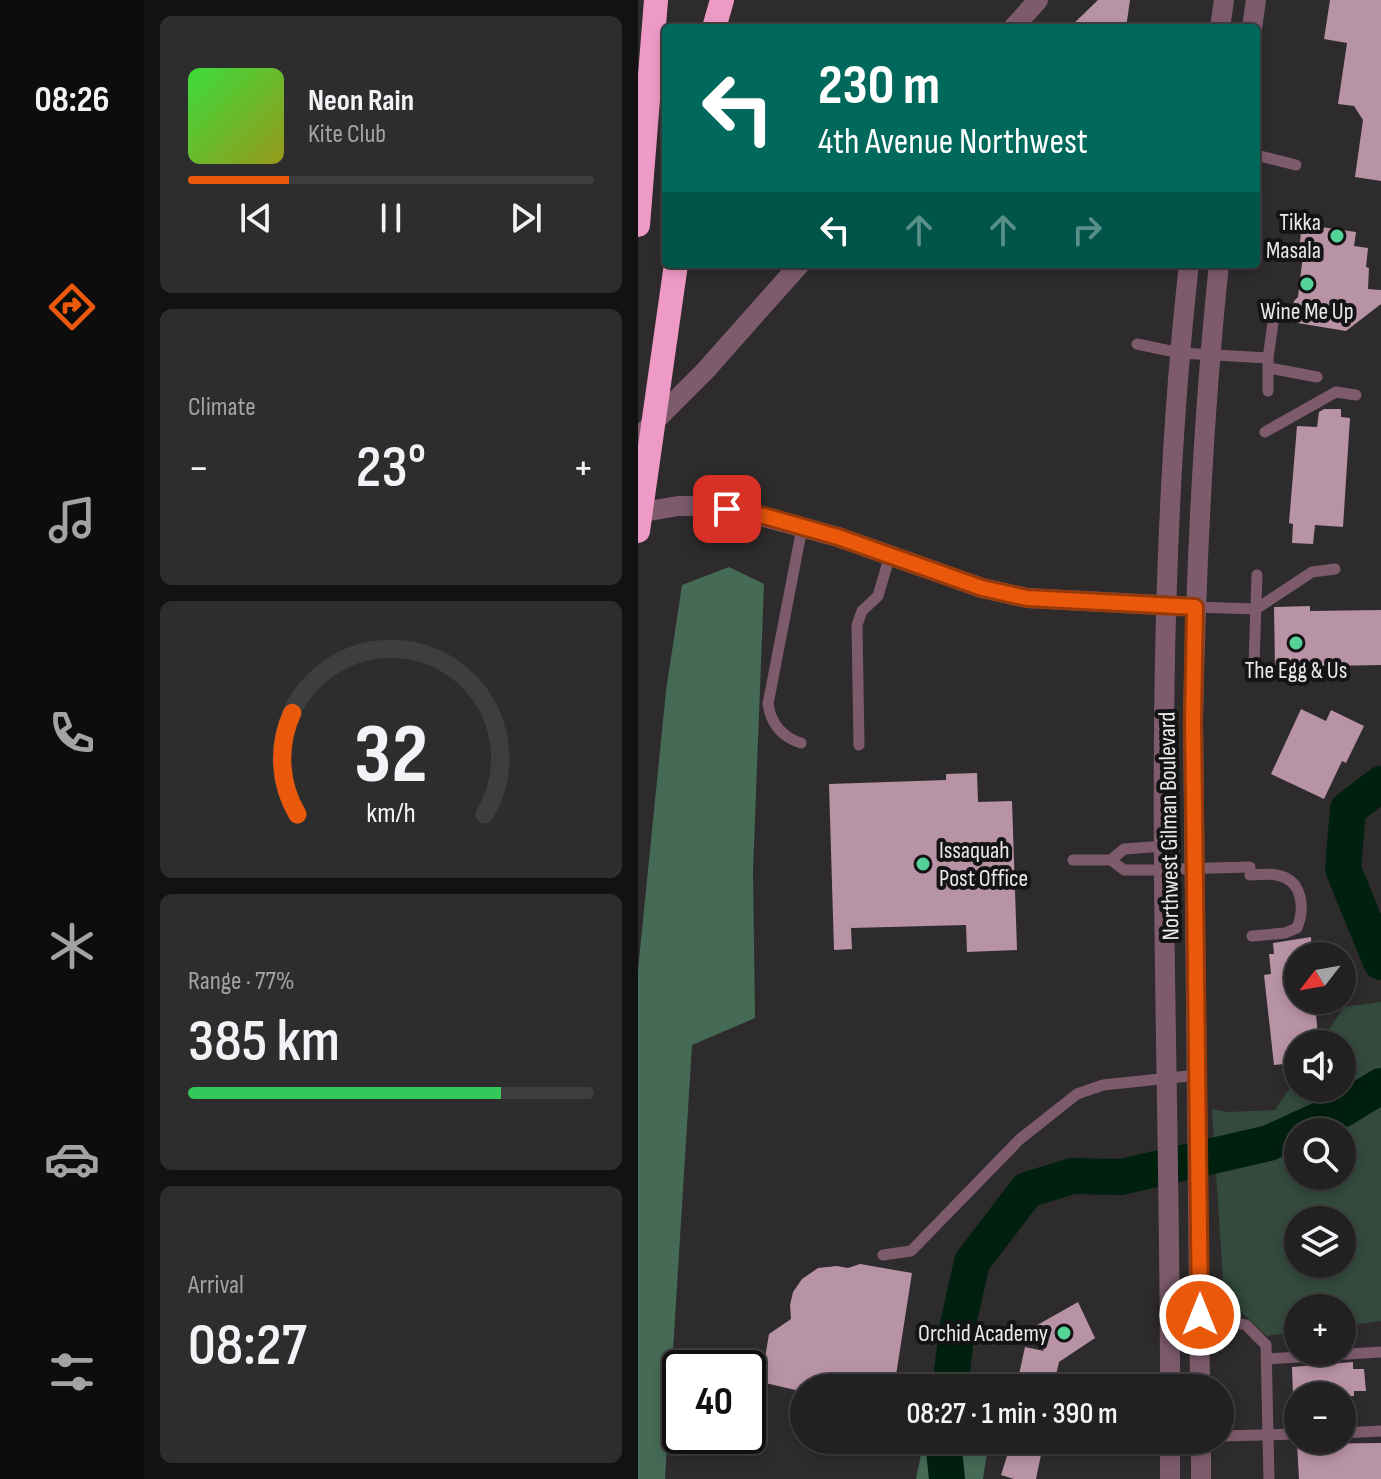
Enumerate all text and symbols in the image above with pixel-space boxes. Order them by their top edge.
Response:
text: 230 m [818,53,940,120]
icon: left [686,56,790,160]
text: 08:26 [35,79,109,122]
text: Neon Rain [308,83,414,119]
text: Kite Club [308,119,386,150]
text: 4th Avenue Northwest [818,121,1088,164]
icon: previous [234,196,278,240]
icon: pause [369,196,413,240]
icon: next [504,196,548,240]
icon: left [813,208,857,252]
icon: ahead [897,208,941,252]
icon: ahead [981,208,1025,252]
icon: right [1065,208,1109,252]
place label: Tikka Masala [1266,208,1321,265]
marker: Tikka Masala [1328,227,1346,245]
marker: Wine Me Up [1298,275,1316,293]
icon: directions [44,279,100,335]
place label: Wine Me Up [1260,297,1354,326]
text: Climate [188,392,256,423]
text: 23° [356,432,426,504]
text: − [188,442,210,495]
text: + [572,442,594,495]
pin [693,475,761,543]
icon: arrive [705,487,749,531]
icon: music [44,492,100,548]
marker: The Egg & Us [1287,634,1305,652]
place label: The Egg & Us [1245,656,1347,685]
icon: phone [44,705,100,761]
text: 32 [354,706,428,806]
street label: Northwest Gilman Boulevard [1153,711,1185,941]
text: km/h [366,797,416,832]
place label: Issaquah Post Office [939,836,1028,893]
marker: Issaquah Post Office [914,855,932,873]
icon: climate [44,918,100,974]
north arrow [1284,942,1356,1014]
map controls [1284,942,1356,1454]
text: Range · 77% [188,966,295,997]
text: 385 km [188,1006,340,1078]
button: sound [1284,1030,1356,1102]
button: search [1284,1118,1356,1190]
icon: car [44,1131,100,1187]
button: layers [1284,1206,1356,1278]
text: Arrival [188,1270,244,1301]
position arrow [1158,1273,1242,1357]
button: + [1284,1294,1356,1366]
text: 08:27 [188,1310,307,1382]
place label: Orchid Academy [918,1319,1048,1348]
marker: Orchid Academy [1055,1324,1073,1342]
icon: filters [44,1344,100,1400]
speed limit sign: 40 [662,1350,766,1454]
button: − [1284,1382,1356,1454]
text: 08:27 · 1 min · 390 m [906,1396,1118,1432]

